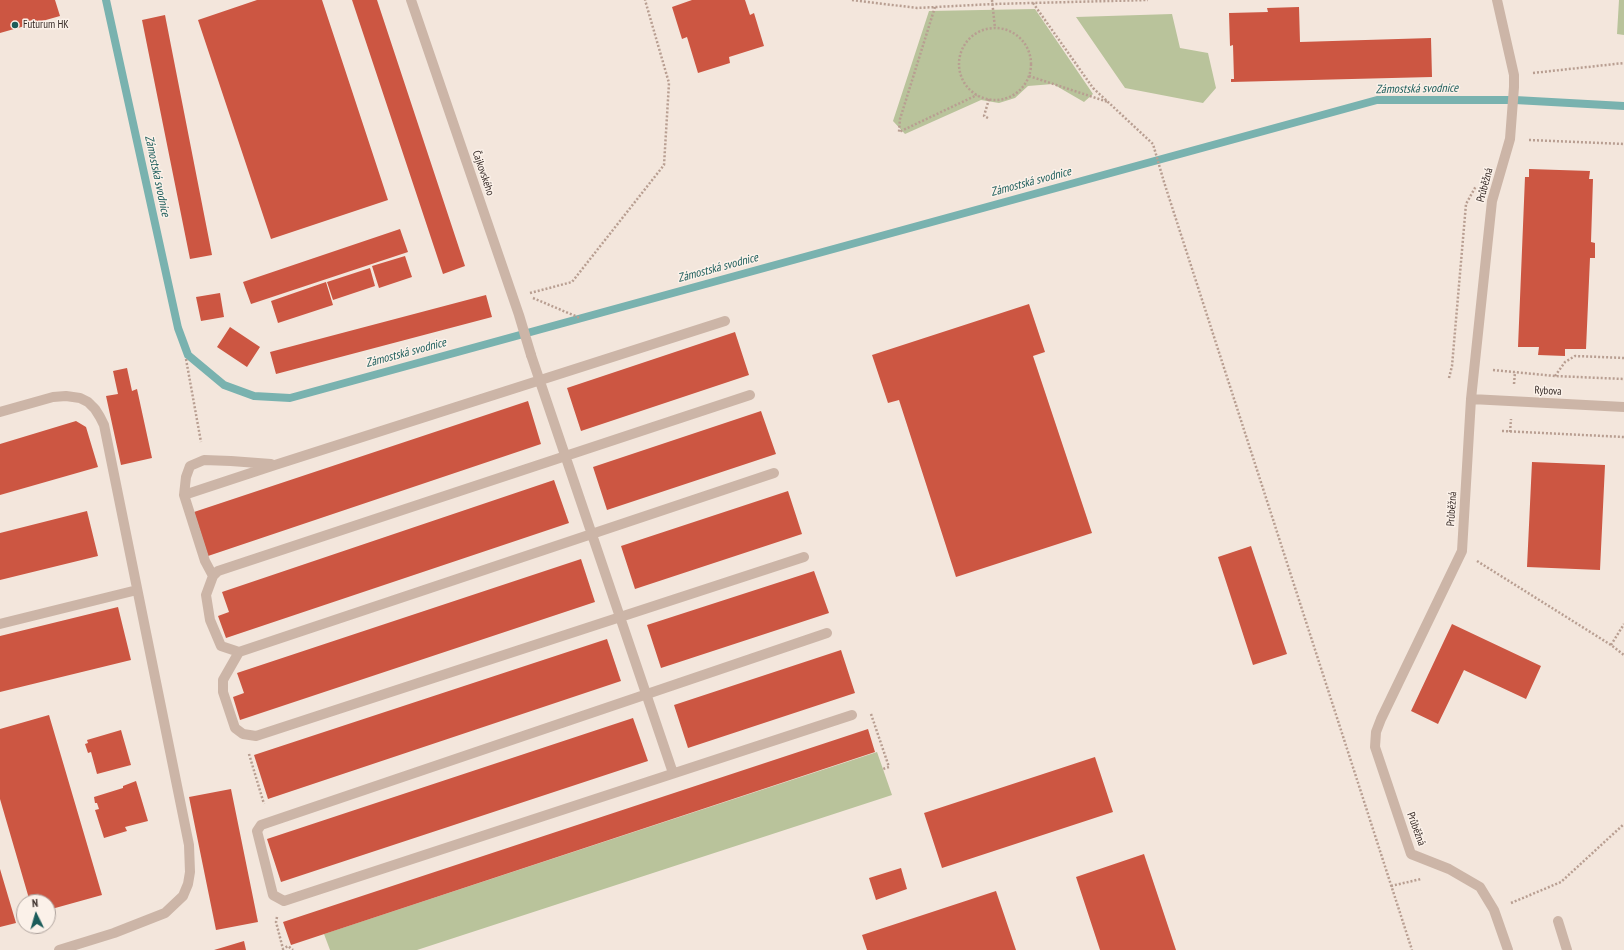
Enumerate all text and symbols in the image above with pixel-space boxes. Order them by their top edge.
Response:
place label: Futurum HK [23,18,69,32]
marker: Futurum HK [10,20,20,30]
water label: Zámostská svodnice [1376,81,1458,97]
water label: Zámostská svodnice [141,134,173,218]
street label: Čajkovského [469,149,497,197]
water label: Zámostská svodnice [989,164,1073,200]
street label: Průběžná [1474,166,1496,204]
water label: Zámostská svodnice [676,250,760,286]
water label: Zámostská svodnice [364,335,448,371]
street label: Rybova [1534,384,1562,398]
street label: Průběžná [1444,491,1460,527]
street label: Průběžná [1404,810,1428,848]
north arrow [16,894,56,934]
text: N [31,896,39,910]

